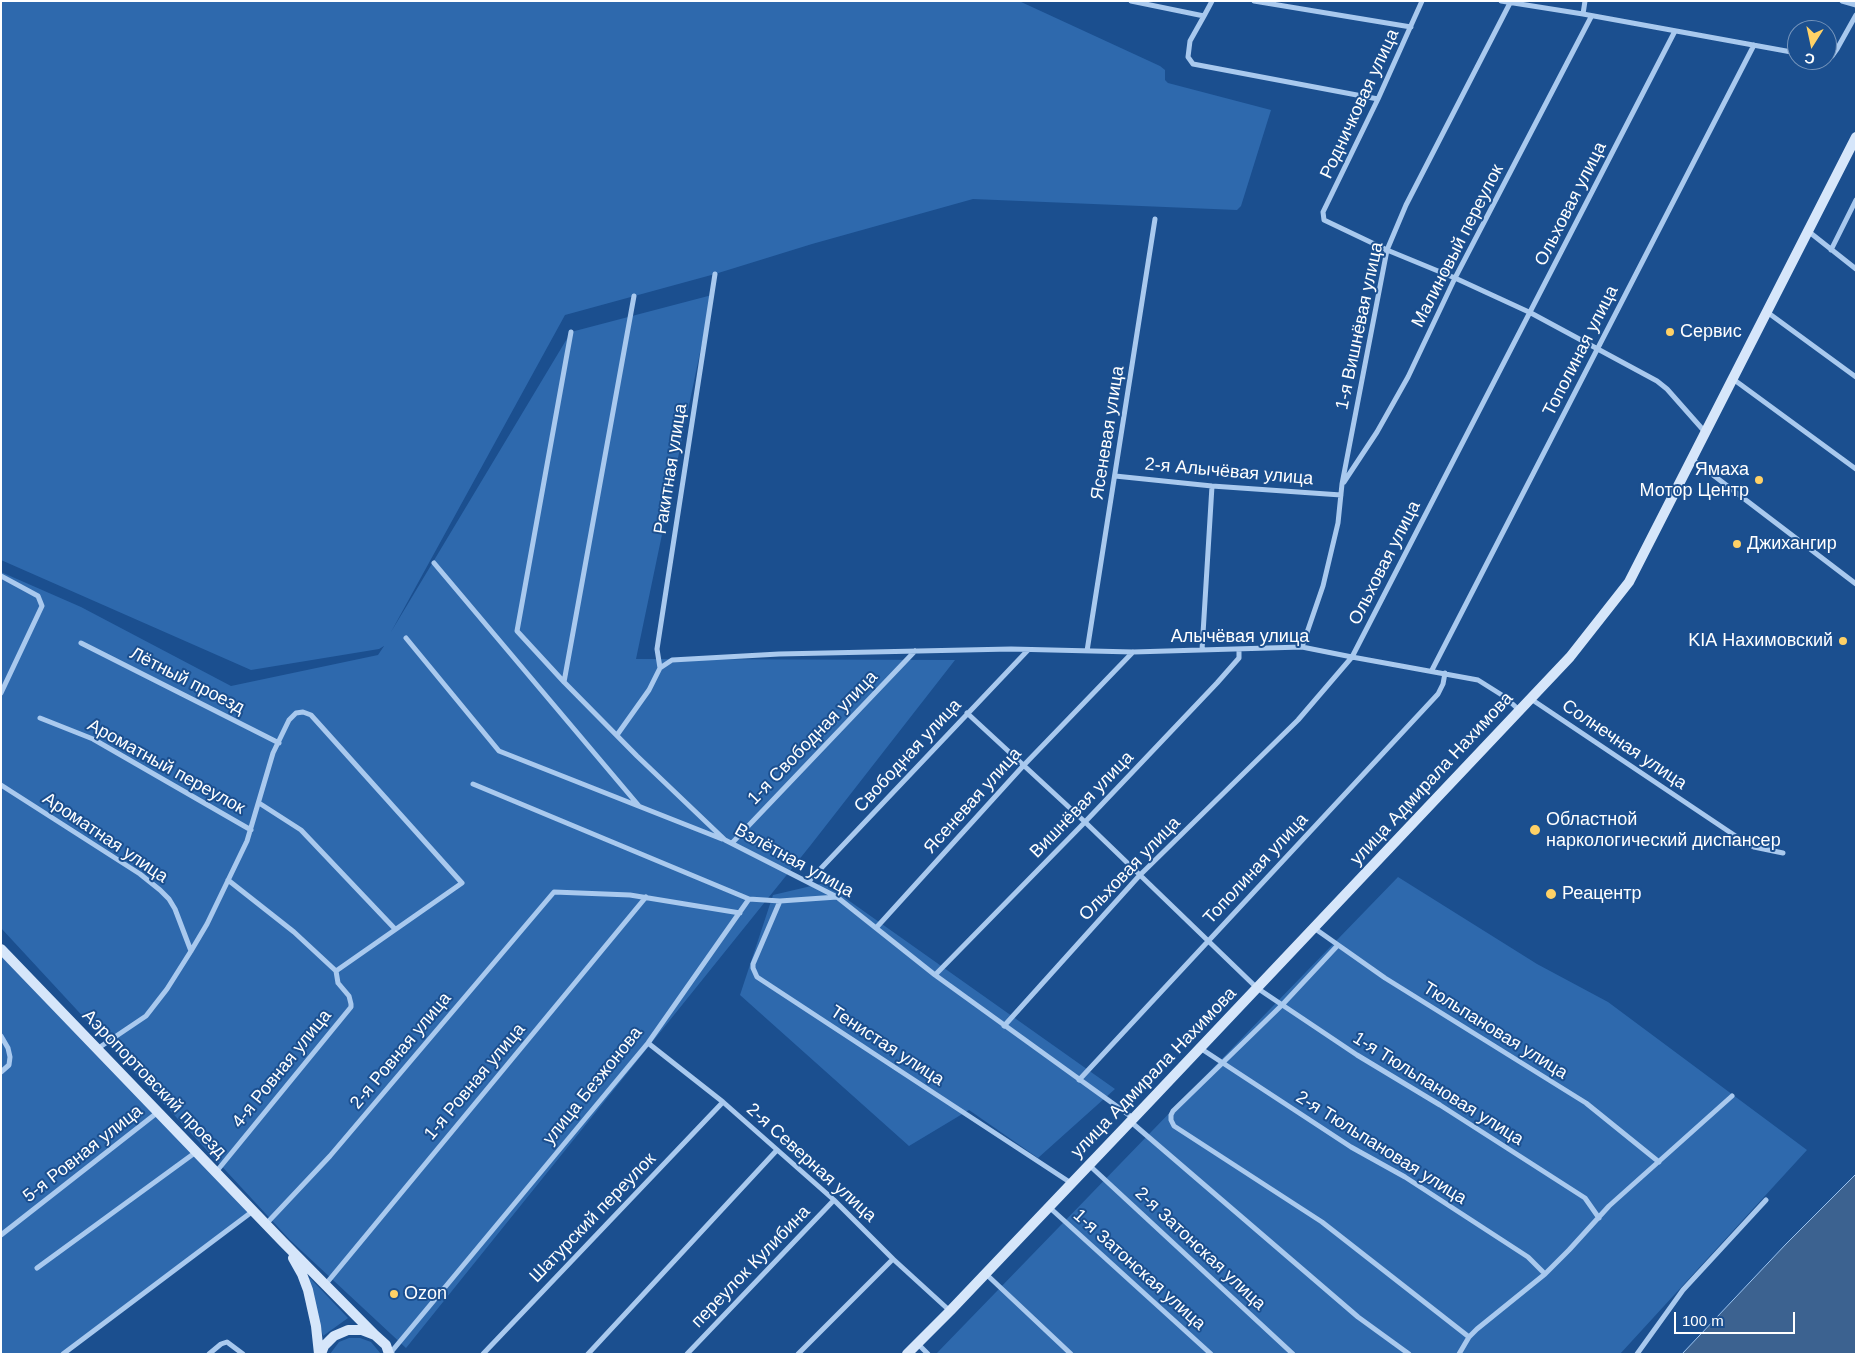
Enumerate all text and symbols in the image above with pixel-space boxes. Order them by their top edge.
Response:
north arrow [1787,20,1837,70]
street label: Родничковая улица [1316,26,1404,182]
text: С [1803,50,1816,68]
street label: Ольховая улица [1530,138,1612,270]
street label: Малиновый переулок [1408,161,1508,331]
street label: 1-я Вишнёвая улица [1332,240,1388,412]
street label: Тополиная улица [1539,282,1623,420]
place label: Сервис [1680,321,1742,343]
marker: Сервис [1664,326,1676,338]
street label: Ясеневая улица [1087,364,1129,502]
street label: Ракитная улица [650,402,692,536]
street label: 2-я Алычёвая улица [1144,454,1314,490]
place label: Ямаха Мотор Центр [1640,459,1749,502]
marker: Ямаха Мотор Центр [1753,474,1765,486]
street label: Ольховая улица [1344,497,1426,629]
place label: Джихангир [1747,533,1837,555]
marker: Джихангир [1731,538,1743,550]
street label: Алычёвая улица [1171,626,1309,648]
place label: KIA Нахимовский [1688,630,1833,652]
marker: KIA Нахимовский [1837,635,1849,647]
street label: Лётный проезд [126,643,248,719]
street label: 1-я Свободная улица [743,667,883,809]
street label: улица Адмирала Нахимова [1346,688,1518,870]
street label: Свободная улица [850,695,966,817]
street label: Солнечная улица [1557,695,1691,795]
street label: Ароматный переулок [83,715,249,819]
street label: Ясеневая улица [920,743,1026,859]
street label: Вишнёвая улица [1026,747,1138,863]
street label: Ароматная улица [38,788,172,888]
street label: Тополиная улица [1199,809,1313,929]
place label: Областной наркологический диспансер [1546,809,1781,852]
street label: Ольховая улица [1075,813,1185,925]
street label: Взлётная улица [731,819,857,903]
marker: Областной наркологический диспансер [1528,823,1542,837]
place label: Реацентр [1562,883,1642,905]
marker: Реацентр [1544,887,1558,901]
street label: Тюльпановая улица [1419,978,1571,1084]
street label: улица Адмирала Нахимова [1067,983,1241,1163]
street label: 2-я Ровная улица [346,988,456,1114]
street label: Тенистая улица [826,1001,948,1091]
street label: Аэропортовский проезд [77,1005,231,1163]
street label: 4-я Ровная улица [228,1006,336,1132]
street label: 1-я Ровная улица [420,1019,530,1145]
street label: улица Безжонова [539,1023,647,1149]
street label: 1-я Тюльпановая улица [1349,1028,1527,1150]
street label: 2-я Тюльпановая улица [1292,1087,1470,1209]
street label: 2-я Северная улица [742,1099,880,1227]
street label: 5-я Ровная улица [19,1101,147,1207]
street label: Шатурский переулок [525,1149,661,1287]
street label: 2-я Затонская улица [1130,1183,1270,1315]
street label: переулок Кулибина [687,1201,815,1333]
street label: 1-я Затонская улица [1068,1205,1210,1335]
place label: Ozon [404,1283,447,1305]
marker: Ozon [388,1288,400,1300]
scale bar [1677,1302,1798,1334]
text: 100 m [1682,1312,1724,1329]

